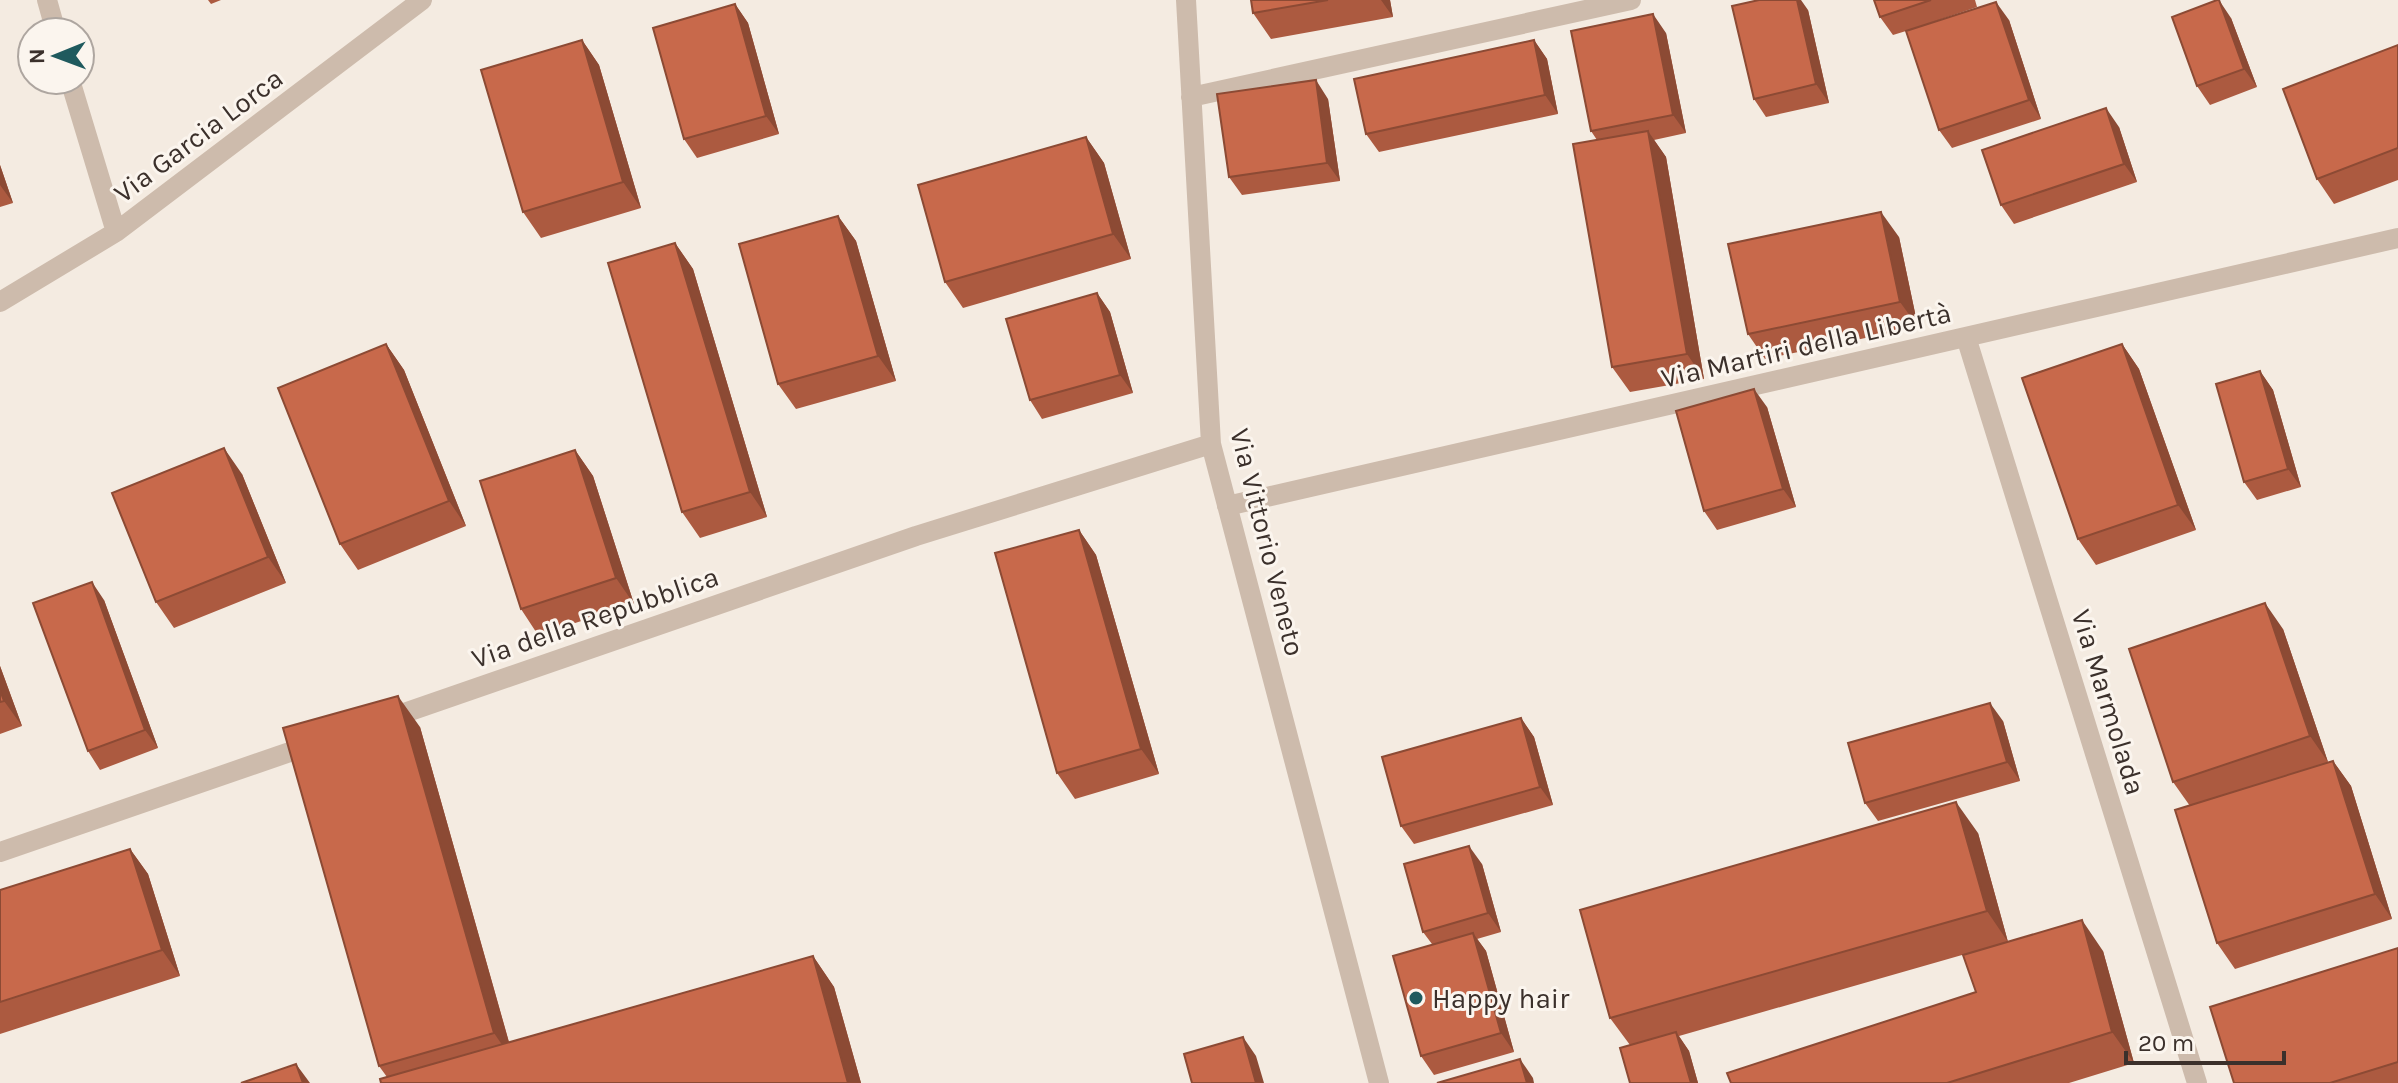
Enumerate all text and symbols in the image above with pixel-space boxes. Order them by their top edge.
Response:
north arrow [16,16,96,96]
text: N [24,48,50,64]
street label: Via Garcia Lorca [107,61,289,210]
street label: Via Martiri della Libertà [1658,296,1954,395]
street label: Via Vittorio Veneto [1223,425,1312,659]
street label: Via della Repubblica [467,560,723,675]
street label: Via Marmolada [2065,605,2152,799]
place label: Happy hair [1432,982,1570,1015]
marker: Happy hair [1407,989,1425,1007]
scale bar [2126,1015,2284,1065]
text: 20 m [2138,1029,2194,1057]

